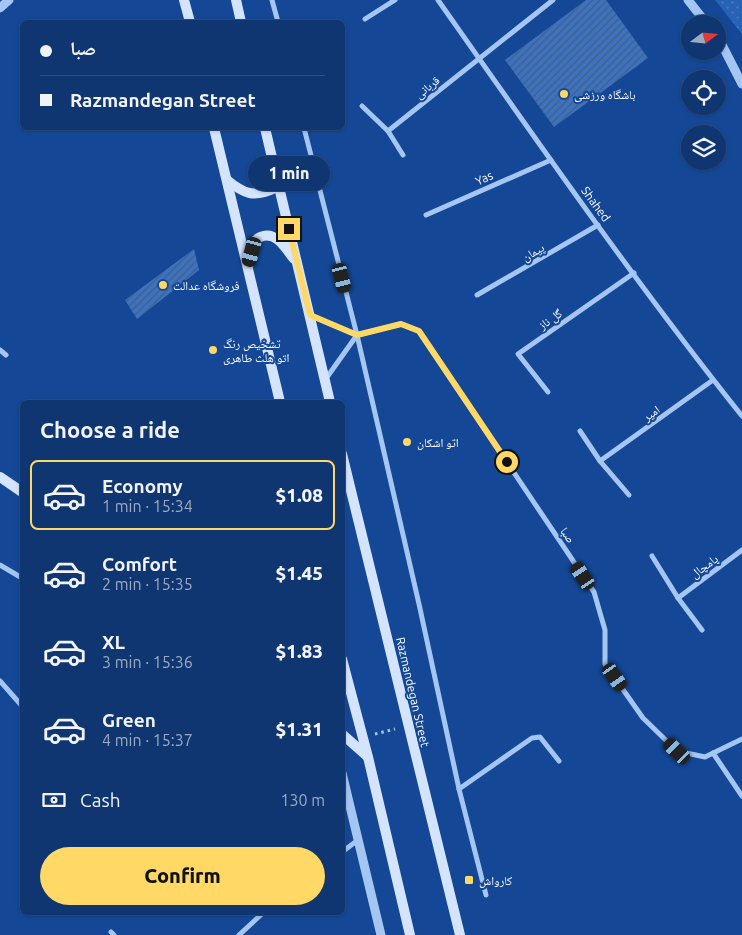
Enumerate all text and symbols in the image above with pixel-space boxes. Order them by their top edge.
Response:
north arrow [681,15,726,60]
map controls [681,15,726,170]
text: صبا [70,37,96,59]
button: locate [681,70,726,115]
street label: قربانی [412,73,443,102]
marker: باشگاه ورزشی [558,88,570,100]
place label: باشگاه ورزشی [574,88,635,102]
text: Razmandegan Street [70,89,256,111]
button: layers [681,125,726,170]
callout: 1 min [248,156,330,192]
text: 1 min [269,164,309,182]
street label: Yas [473,168,495,188]
street label: Shahed [579,184,613,224]
route end [278,218,300,240]
car [240,236,263,268]
street label: پیمان [520,240,547,265]
car [331,262,352,294]
marker: فروشگاه عدالت [157,279,169,291]
place label: فروشگاه عدالت [173,279,240,292]
street label: گل ناز [535,306,565,333]
place label: تشخیص رنگ اتو هلث طاهری [223,337,289,365]
marker: تشخیص رنگ اتو هلث طاهری [207,344,219,356]
street label: امیر [639,403,663,425]
text: Choose a ride [40,417,180,442]
marker: اتو اشکان [401,436,413,448]
place label: اتو اشکان [417,436,459,450]
route start [496,451,518,473]
icon: car [42,473,87,518]
text: Economy [102,475,183,497]
text: $1.08 [275,484,323,506]
text: 1 min · 15:34 [102,497,193,515]
street label: صبا [557,525,578,546]
icon: car [42,551,87,596]
street label: پامچال [688,551,721,581]
text: Comfort [102,553,177,575]
car [568,559,597,593]
text: $1.45 [275,562,323,584]
text: 2 min · 15:35 [102,575,193,593]
icon: car [42,629,87,674]
text: XL [102,631,125,653]
street label: Razmandegan Street [394,636,432,748]
text: $1.83 [275,640,323,662]
text: 3 min · 15:36 [102,653,193,671]
car [600,660,629,694]
icon: car [42,707,87,752]
text: Green [102,709,156,731]
text: $1.31 [275,718,323,740]
text: 4 min · 15:37 [102,731,193,749]
car [660,735,693,767]
icon: cash [40,786,68,814]
text: Cash [80,789,121,811]
text: 130 m [280,791,325,809]
button: Confirm [40,847,325,905]
marker: کارواش [463,874,475,886]
place label: کارواش [479,874,512,888]

